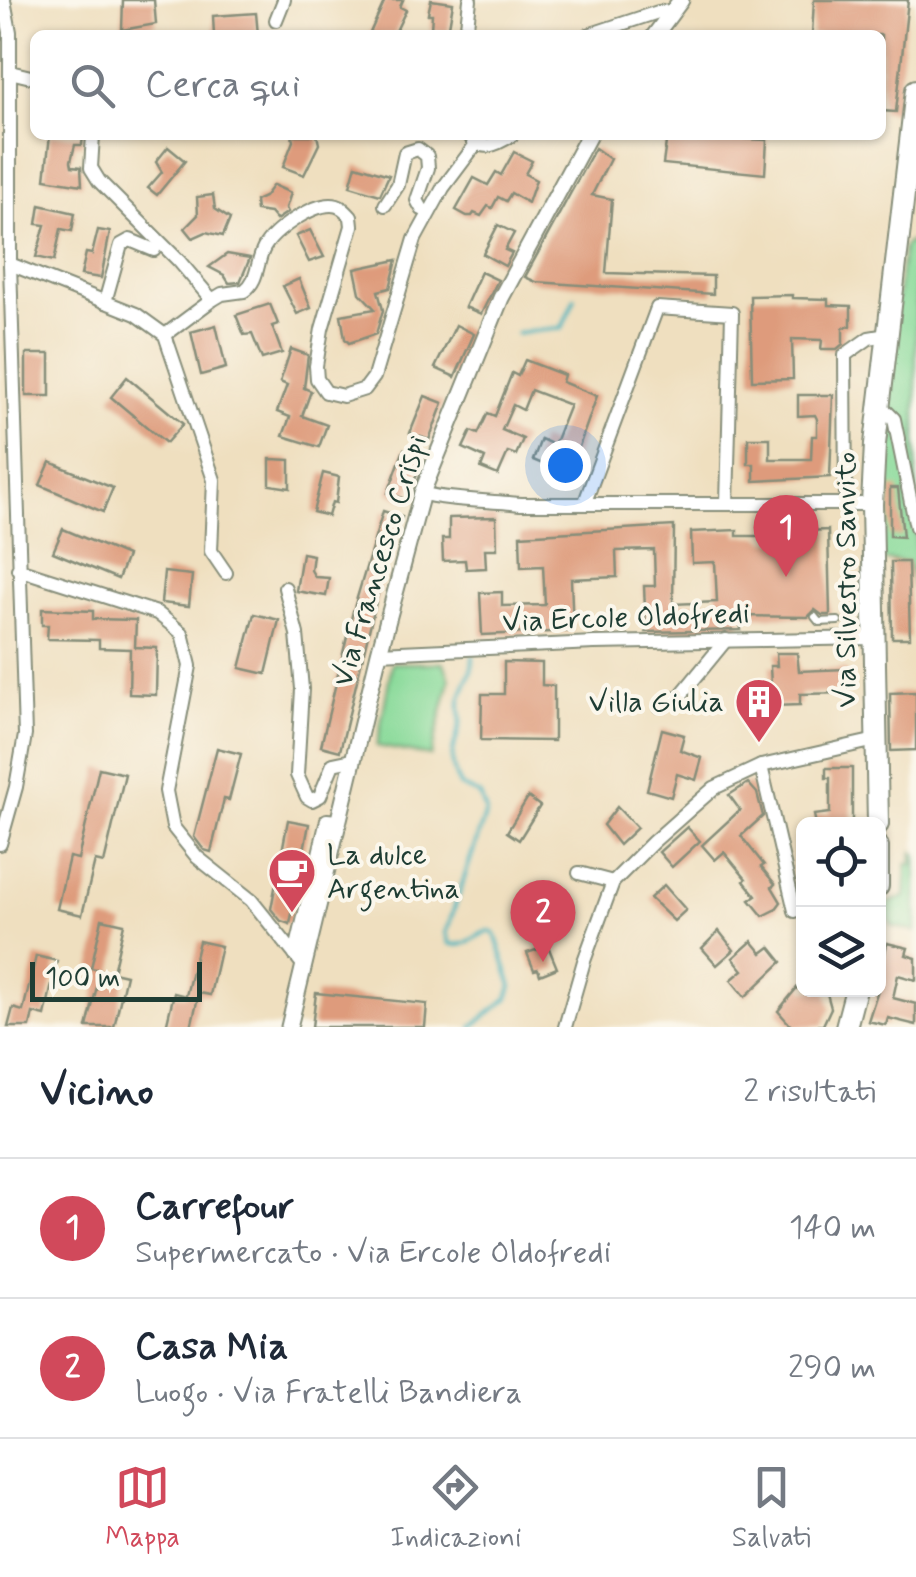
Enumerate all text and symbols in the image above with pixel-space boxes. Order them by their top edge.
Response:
search box [30,30,886,140]
icon: search [65,58,120,113]
text: Cerca qui [145,61,300,110]
street label: Via Francesco Crispi [323,431,437,691]
your location [540,440,591,491]
street label: Via Silvestro Sanvito [827,452,866,708]
pin: 1 [754,494,818,577]
street label: Via Ercole Oldofredi [502,594,750,642]
building icon: Villa Giulia [733,676,785,744]
place label: Villa Giulia [589,683,724,722]
map controls [796,817,886,997]
button: locate [796,817,886,907]
place label: La dulce Argentina [327,836,460,912]
cafe icon: La dulce Argentina [266,846,318,914]
pin: 2 [510,880,576,962]
button: layers [796,907,886,997]
scale bar [30,957,202,1001]
text: 100 m [45,961,120,998]
text: Vicino [40,1065,154,1120]
text: 2 risultati [743,1071,876,1113]
text: Carrefour [135,1183,294,1232]
text: 1 [65,1207,80,1249]
text: 140 m [789,1207,876,1249]
text: Supermercato · Via Ercole Oldofredi [135,1232,611,1274]
text: Casa Mia [135,1323,288,1372]
text: 2 [65,1347,80,1389]
text: 290 m [788,1347,876,1389]
text: Luogo · Via Fratelli Bandiera [135,1372,522,1414]
tab: Mappa [105,1460,180,1557]
tab: Indicazioni [390,1460,521,1557]
tab: Salvati [732,1460,811,1557]

